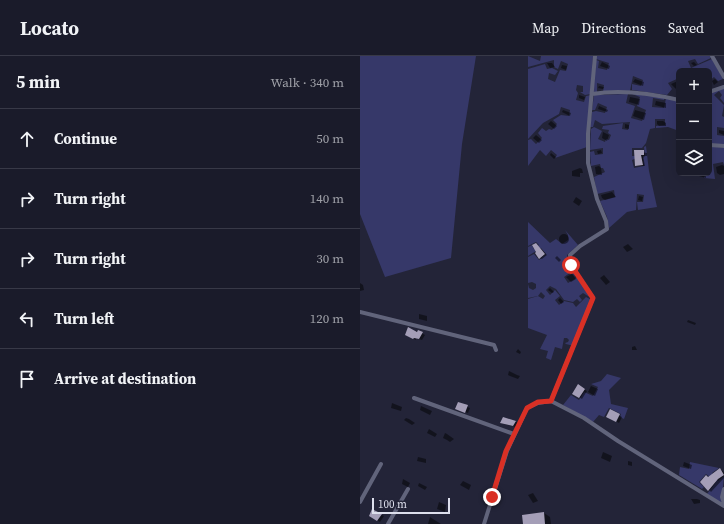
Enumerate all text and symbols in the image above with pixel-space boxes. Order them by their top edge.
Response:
text: Locato [20,15,79,41]
text: Map [532,18,559,38]
text: Directions [581,18,646,38]
text: Saved [668,18,704,38]
map controls [676,68,712,176]
button: + [676,68,712,104]
text: 5 min [16,70,60,94]
text: Walk · 340 m [271,74,344,91]
button: − [676,104,712,140]
icon: ahead [16,128,38,150]
text: Continue [54,128,117,149]
text: 50 m [316,130,344,147]
button: layers [676,140,712,176]
icon: right [16,188,38,210]
text: Turn right [54,188,126,209]
text: 140 m [310,190,344,207]
icon: right [16,248,38,270]
text: Turn right [54,248,126,269]
text: 30 m [316,250,344,267]
route start [562,256,580,274]
icon: left [16,308,38,330]
text: Turn left [54,308,114,329]
text: 120 m [310,310,344,327]
icon: arrive [16,368,38,390]
text: Arrive at destination [54,368,196,389]
route end [483,488,501,506]
scale bar [372,496,450,515]
text: 100 m [378,497,407,512]

